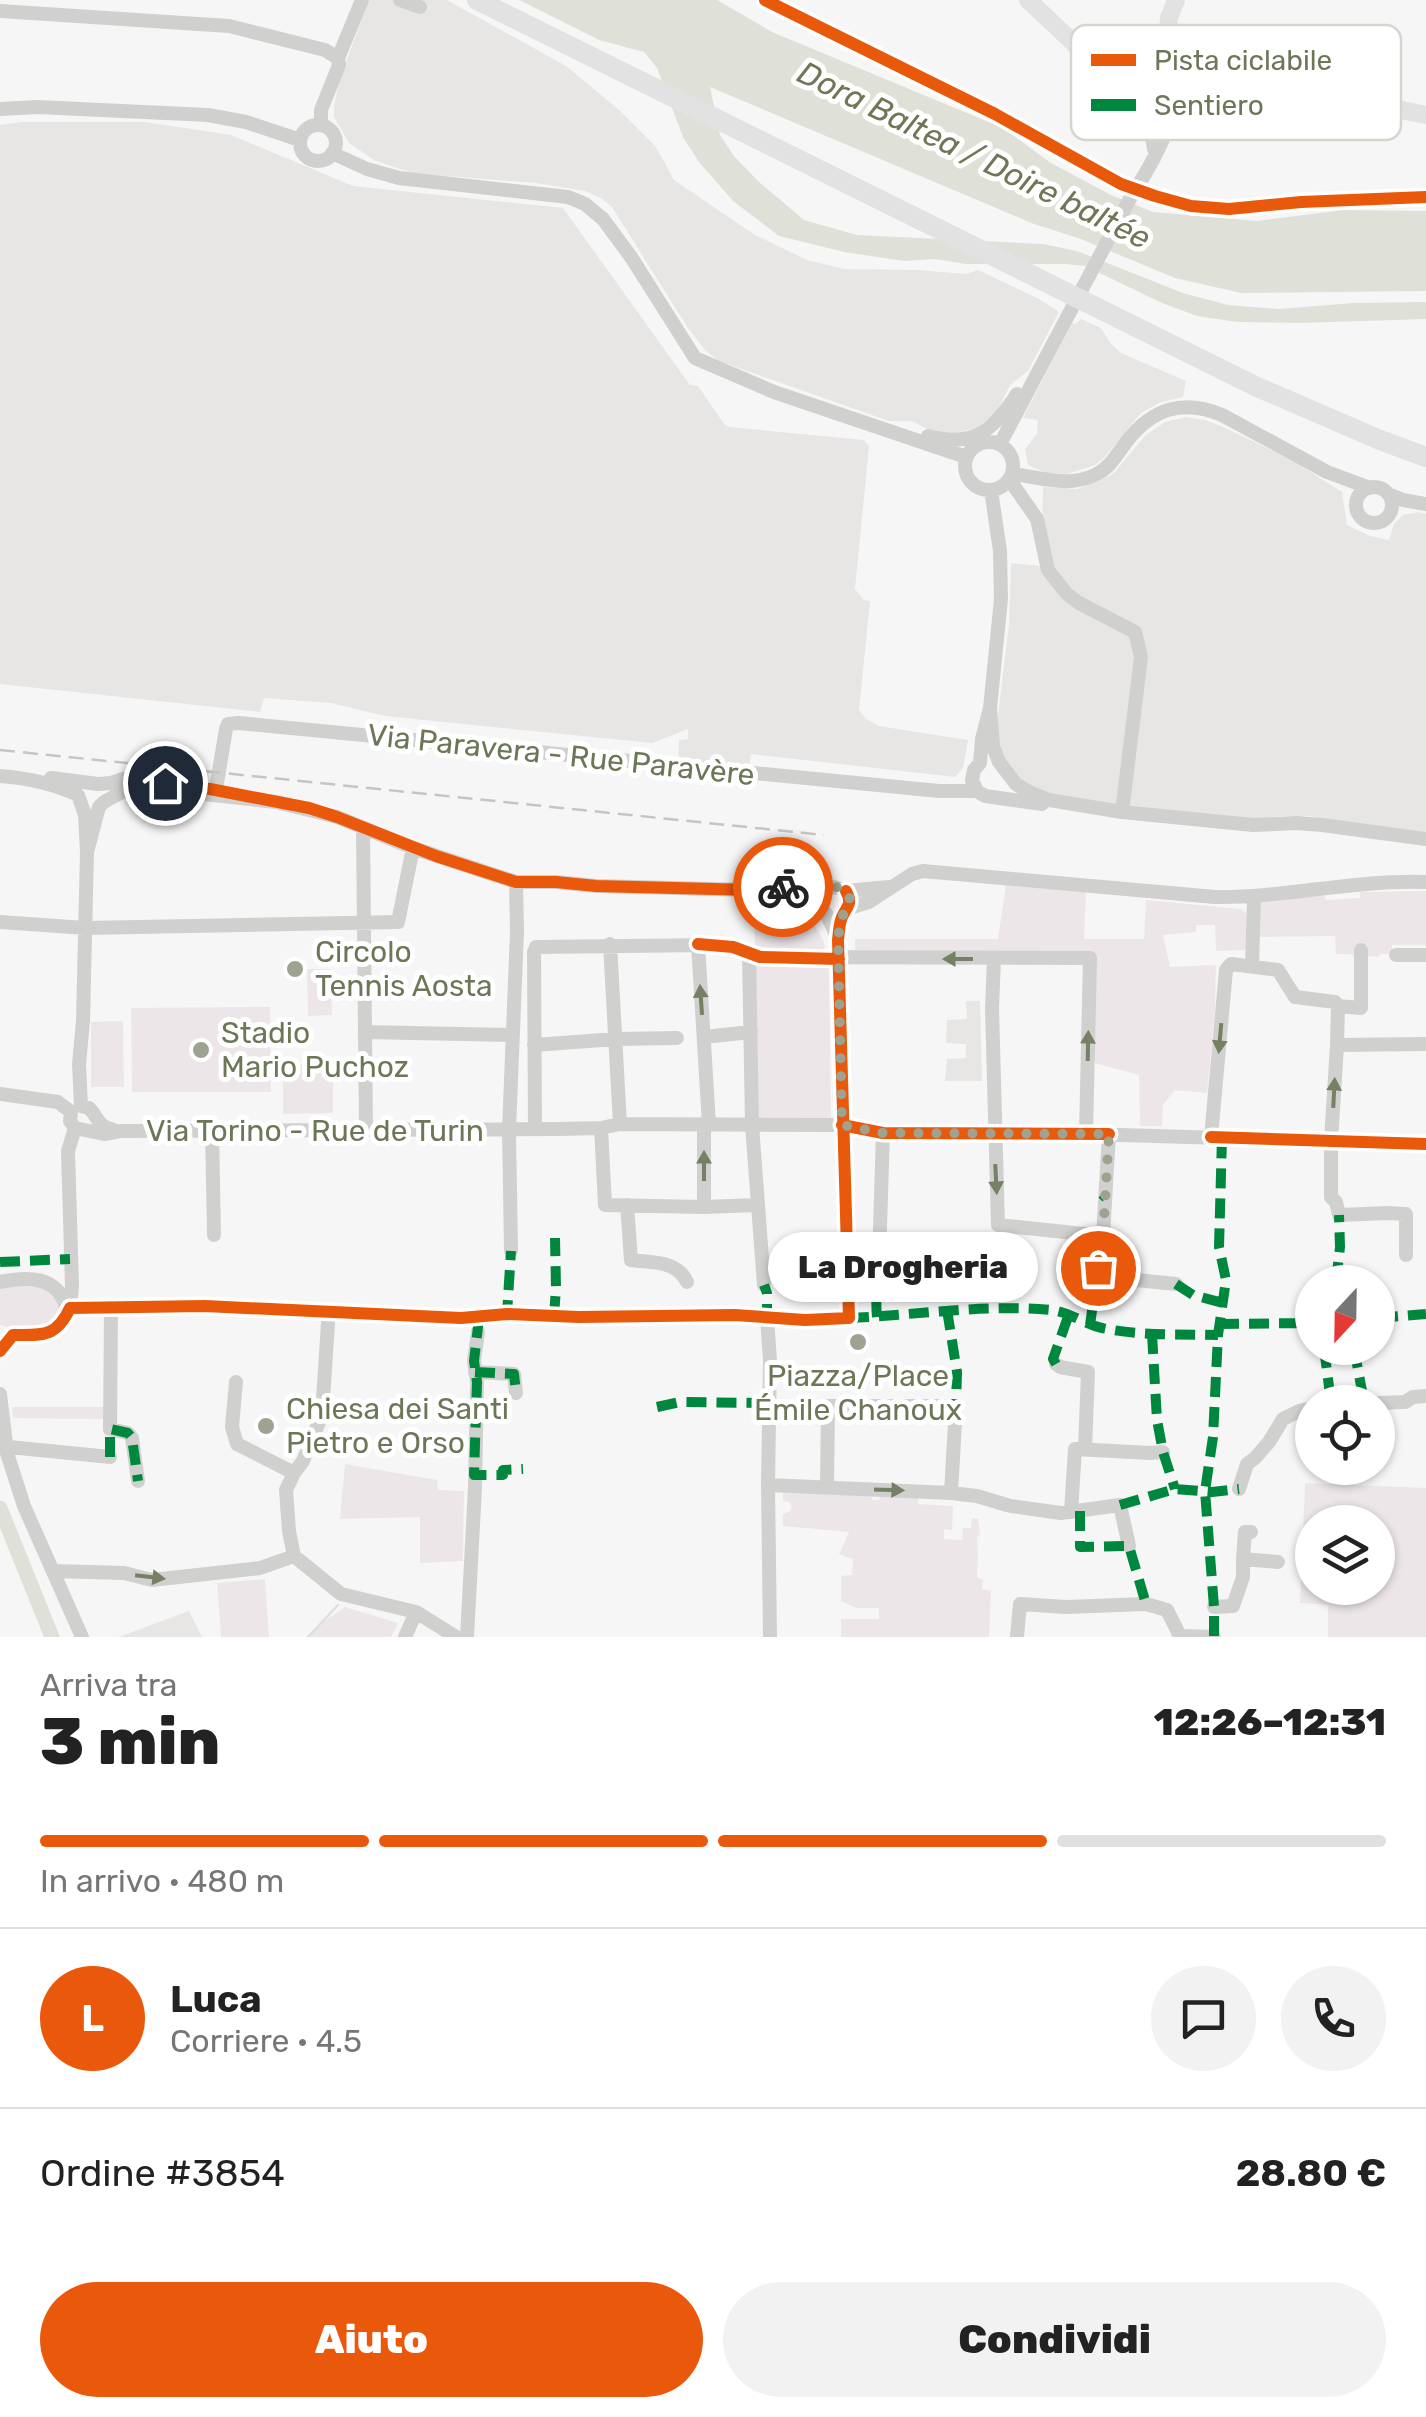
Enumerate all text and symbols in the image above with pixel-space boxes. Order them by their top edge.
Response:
legend [1071,25,1401,140]
text: Pista ciclabile [1154,44,1332,77]
water label: Dora Baltea / Doire baltée [792,53,1157,257]
text: Sentiero [1154,89,1264,122]
street label: Via Paravera - Rue Paravère [366,717,756,793]
pin [123,741,208,826]
icon: home [138,756,193,811]
courier [733,837,833,937]
icon: bike [756,860,811,915]
place label: Circolo Tennis Aosta [315,934,492,1004]
one-way arrow [941,951,973,967]
marker: Circolo Tennis Aosta [284,958,306,980]
one-way arrow [693,983,709,1015]
place label: Stadio Mario Puchoz [221,1015,409,1085]
one-way arrow [1211,1022,1227,1054]
one-way arrow [1081,1030,1097,1062]
marker: Stadio Mario Puchoz [190,1039,212,1061]
one-way arrow [1326,1077,1342,1109]
street label: Via Torino - Rue de Turin [146,1113,484,1149]
one-way arrow [696,1149,712,1181]
one-way arrow [988,1164,1004,1196]
pin [1056,1226,1141,1311]
callout: La Drogheria [768,1233,1038,1303]
icon: bag [1071,1241,1126,1296]
text: La Drogheria [798,1248,1008,1286]
north arrow [1295,1265,1395,1365]
map controls [1295,1265,1395,1605]
marker: Piazza/Place Émile Chanoux [847,1331,869,1353]
place label: Piazza/Place Émile Chanoux [754,1358,962,1428]
button: locate [1295,1385,1395,1485]
place label: Chiesa dei Santi Pietro e Orso [286,1391,509,1461]
marker: Chiesa dei Santi Pietro e Orso [255,1415,277,1437]
one-way arrow [873,1483,905,1499]
button: layers [1295,1505,1395,1605]
one-way arrow [135,1569,166,1585]
text: Arriva tra [40,1666,178,1704]
text: 12:26–12:31 [1154,1699,1386,1745]
text: 3 min [40,1703,220,1780]
text: In arrivo · 480 m [40,1862,284,1900]
button: chat [1151,1966,1256,2071]
button: phone [1281,1966,1386,2071]
text: Luca [170,1976,262,2022]
text: L [81,1995,104,2041]
text: Corriere · 4.5 [170,2022,362,2060]
text: Ordine #3854 [40,2150,285,2196]
text: 28.80 € [1236,2150,1386,2196]
button: Aiuto [40,2282,703,2397]
button: Condividi [723,2282,1386,2397]

